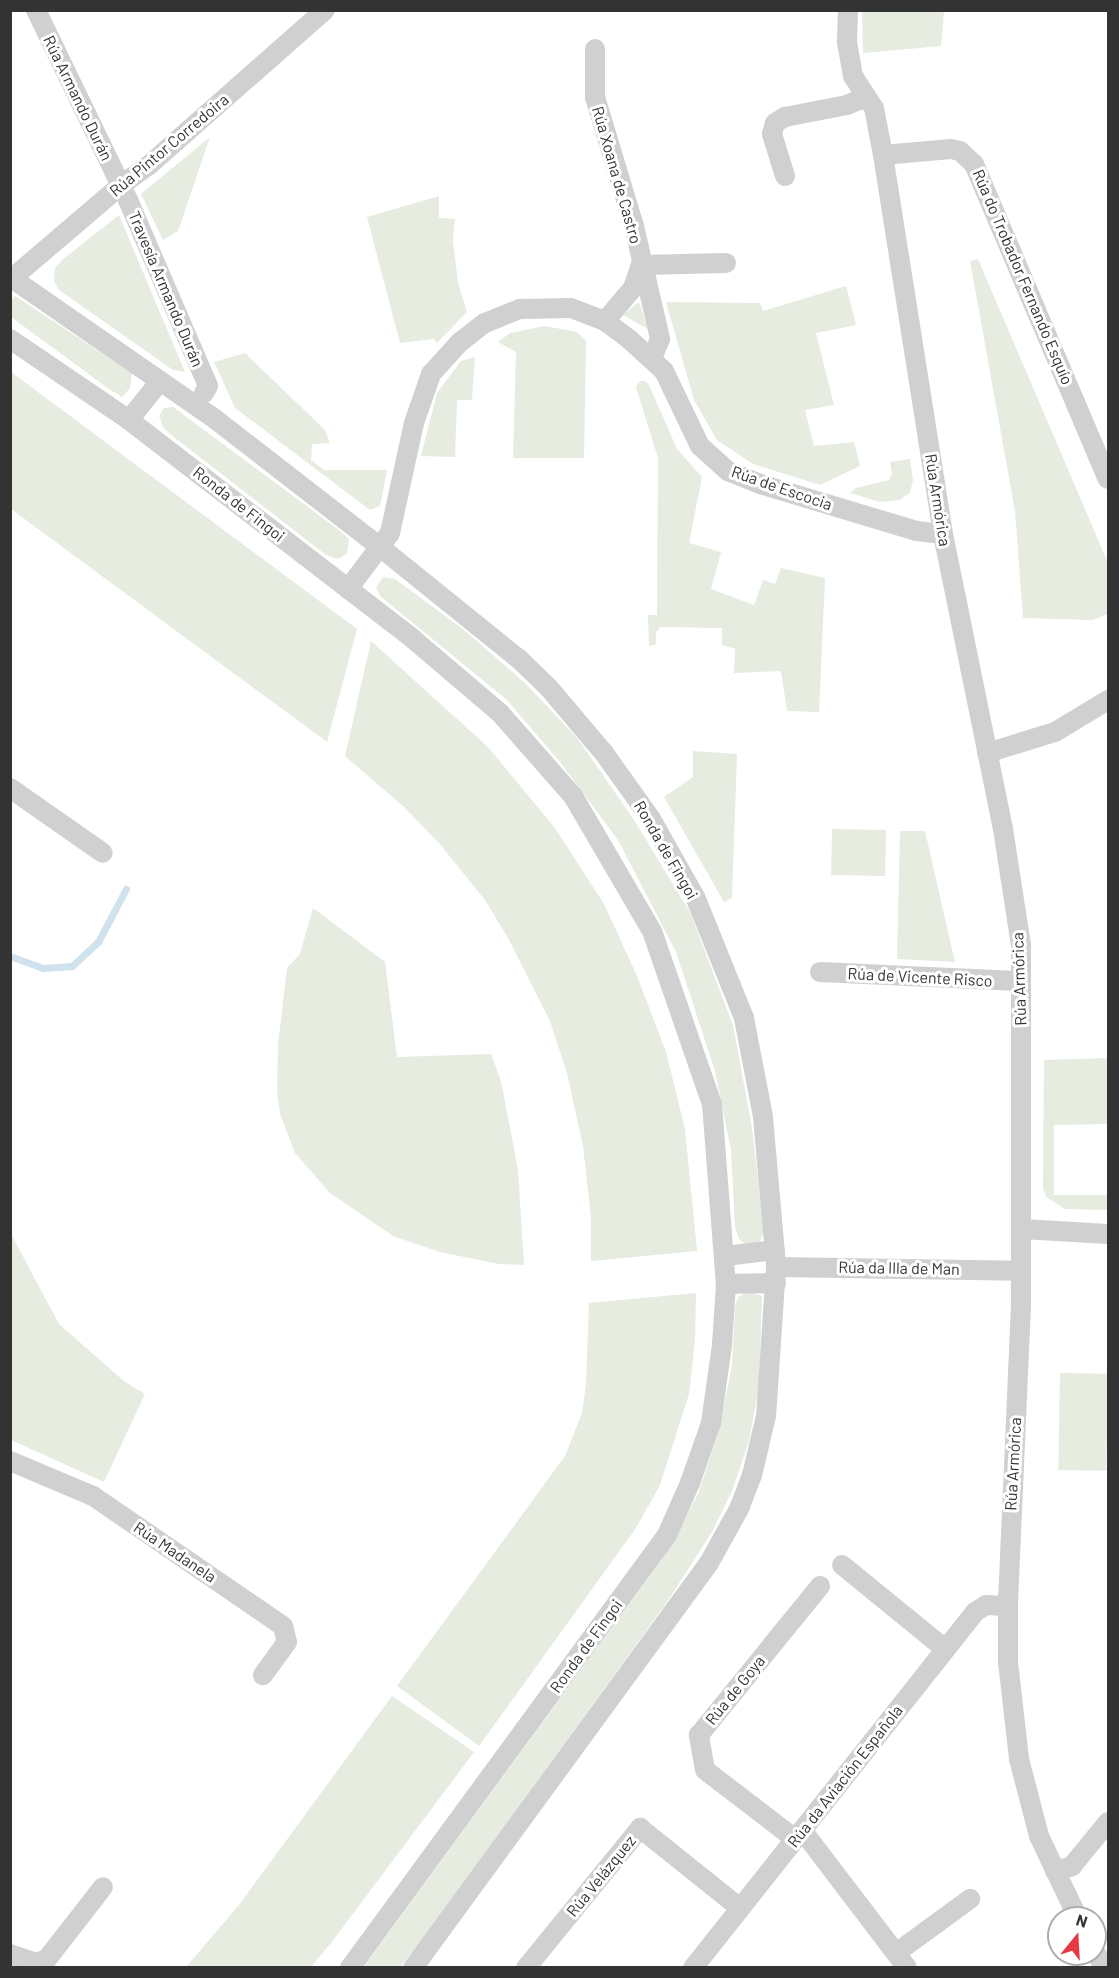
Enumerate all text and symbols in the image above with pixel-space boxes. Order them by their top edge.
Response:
street label: Rúa Armando Durán [39,32,117,164]
street label: Rúa Pintor Corredoira [106,90,232,200]
street label: Rúa Xoana de Castro [588,104,646,246]
street label: Rúa do Trobador Fernando Esquío [969,166,1077,388]
street label: Travesía Armando Durán [124,208,208,370]
street label: Rúa Armórica [921,452,955,548]
street label: Ronda de Fingoi [189,462,289,546]
street label: Rúa de Escocia [729,462,835,514]
street label: Ronda de Fingoi [630,797,702,903]
street label: Rúa Armórica [1008,932,1030,1026]
street label: Rúa de Vicente Risco [847,964,993,990]
street label: Rúa da Illa de Man [838,1257,960,1279]
street label: Rúa Armórica [1001,1417,1025,1511]
street label: Rúa Madanela [130,1517,220,1587]
street label: Ronda de Fingoi [546,1596,626,1696]
street label: Rúa de Goya [701,1651,769,1729]
street label: Rúa da Aviación Española [783,1701,907,1851]
street label: Rúa Velázquez [562,1831,640,1921]
north arrow [1047,1906,1107,1966]
text: N [1074,1910,1090,1931]

